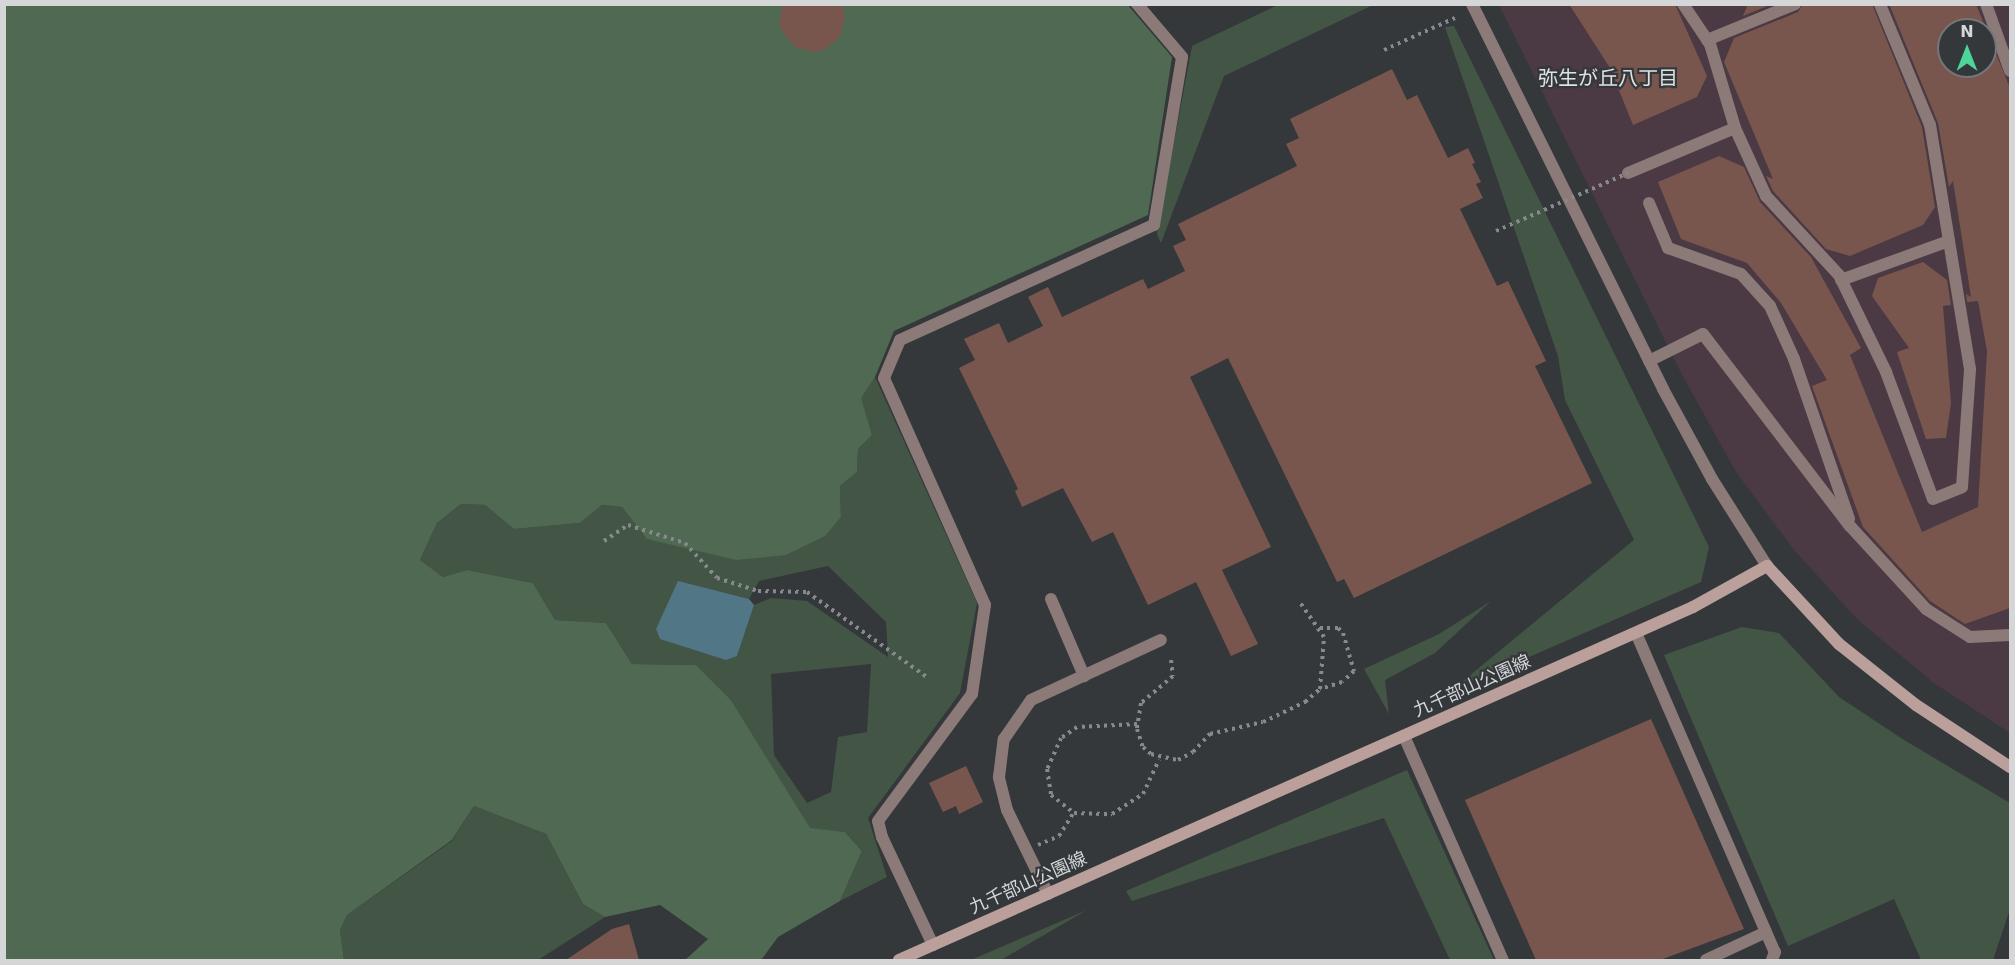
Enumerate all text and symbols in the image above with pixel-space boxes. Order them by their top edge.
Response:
north arrow [1937,18,1997,78]
text: N [1960,22,1974,41]
district label: 弥生が丘八丁目 [1538,66,1678,90]
street label: 九千部山公園線 [1410,651,1534,721]
street label: 九千部山公園線 [966,848,1090,918]

